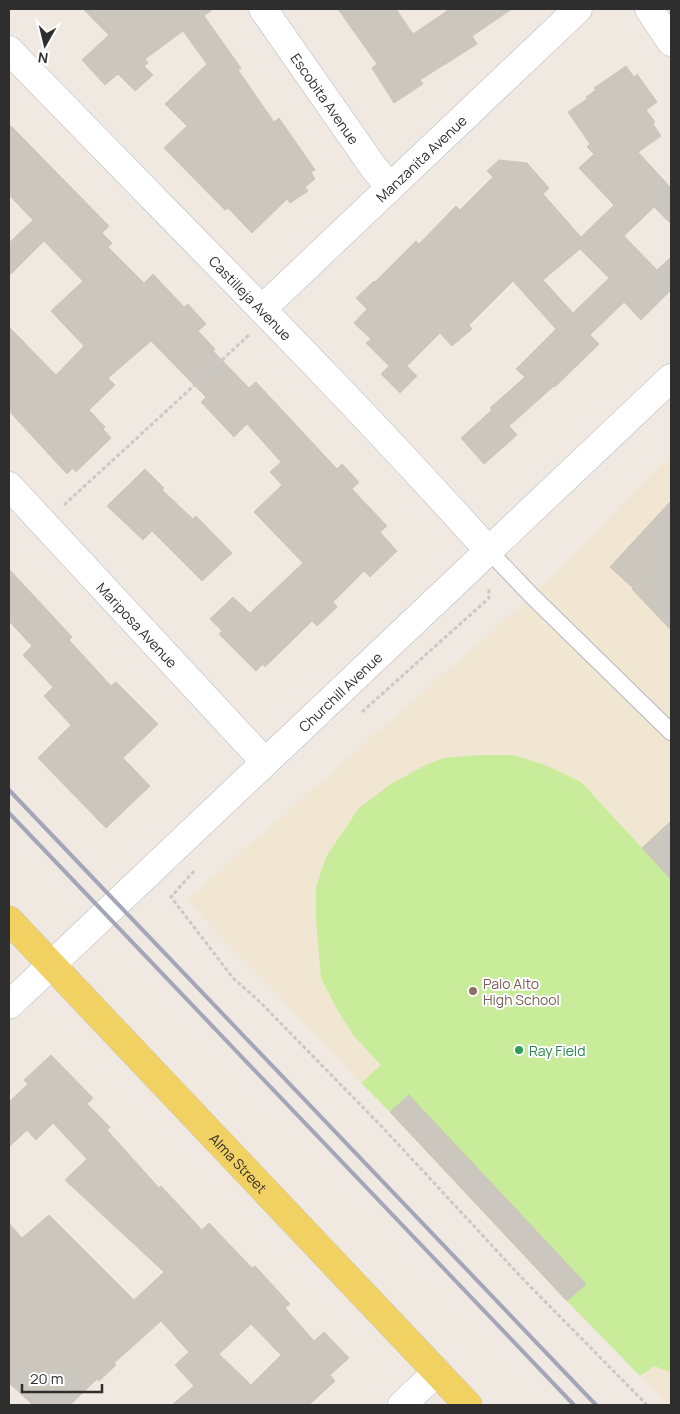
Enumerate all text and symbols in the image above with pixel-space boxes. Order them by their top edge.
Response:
north arrow [20,20,70,70]
text: N [37,48,49,68]
street label: Escobita Avenue [287,49,364,148]
street label: Manzanita Avenue [371,111,470,206]
street label: Castilleja Avenue [205,251,296,344]
street label: Mariposa Avenue [93,578,182,671]
street label: Churchill Avenue [294,647,386,736]
place label: Palo Alto High School [483,974,560,1009]
marker: Palo Alto High School [467,985,479,997]
place label: Ray Field [529,1041,585,1060]
marker: Ray Field [513,1044,525,1056]
street label: Alma Street [206,1129,272,1197]
scale bar [22,1362,102,1394]
text: 20 m [30,1368,63,1389]

